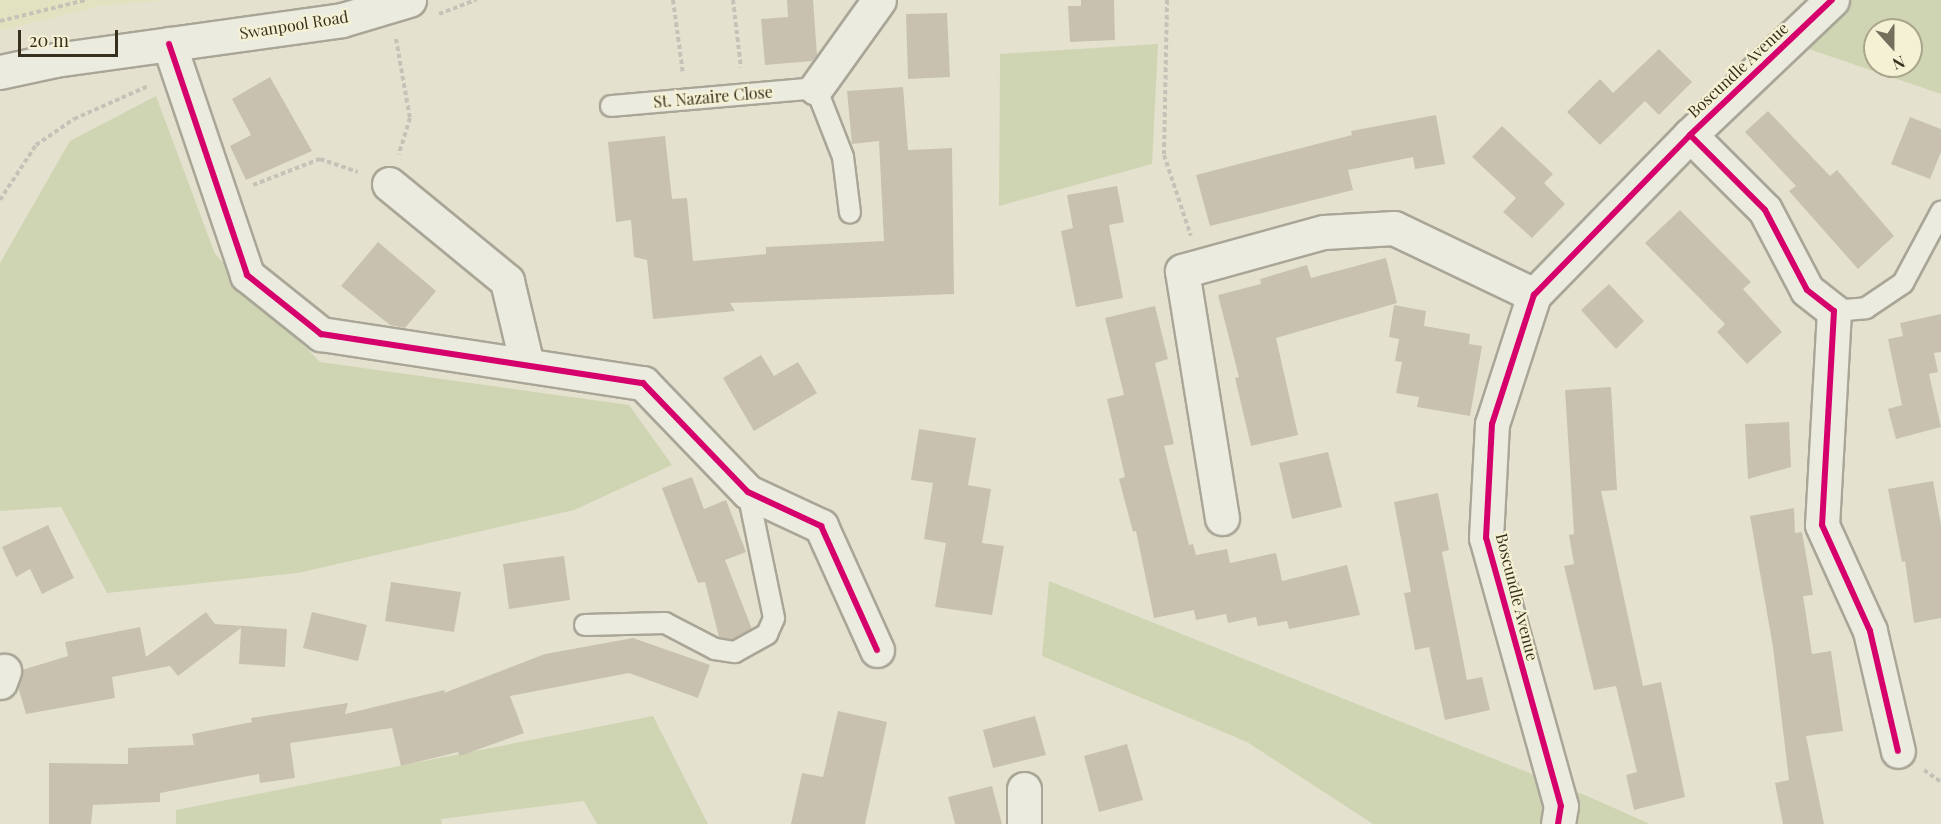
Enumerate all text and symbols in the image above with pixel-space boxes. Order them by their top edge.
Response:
street label: Swanpool Road [238,7,350,43]
scale bar [21,18,122,56]
street label: Boscundle Avenue [1684,18,1792,122]
north arrow [1863,18,1923,78]
text: 20 m [29,28,69,52]
text: N [1890,52,1908,75]
street label: St. Nazaire Close [652,82,774,112]
street label: Boscundle Avenue [1492,531,1542,663]

